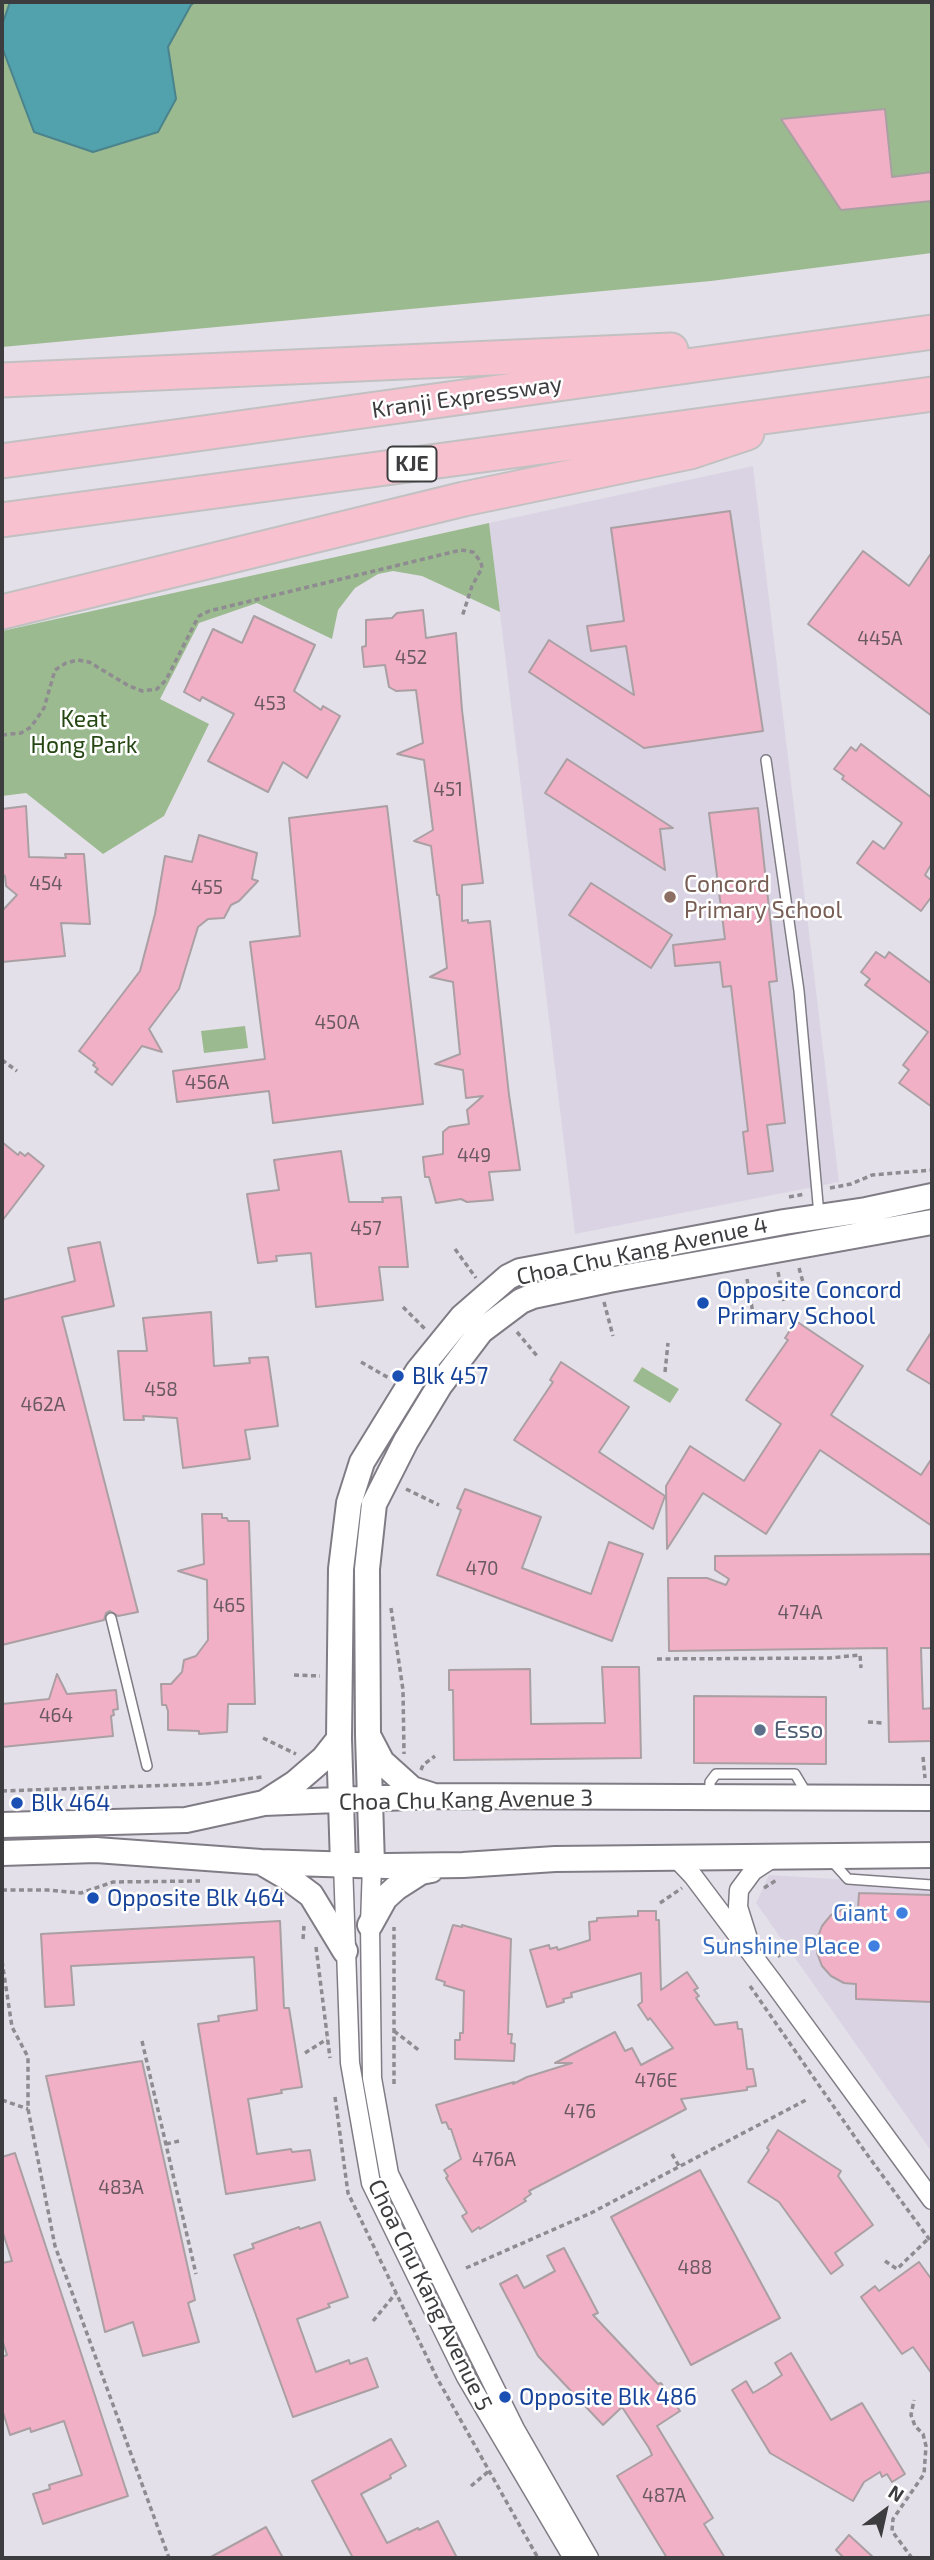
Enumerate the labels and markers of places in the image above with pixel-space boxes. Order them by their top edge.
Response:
place label: Concord Primary School [684,870,842,924]
marker: Concord Primary School [662,889,678,905]
place label: Opposite Concord Primary School [717,1276,902,1330]
marker: Opposite Concord Primary School [695,1295,711,1311]
place label: Blk 457 [412,1362,488,1390]
marker: Blk 457 [390,1368,406,1384]
place label: Esso [774,1716,823,1744]
marker: Esso [752,1722,768,1738]
place label: Blk 464 [31,1789,110,1817]
marker: Blk 464 [9,1795,25,1811]
place label: Opposite Blk 464 [107,1884,285,1912]
marker: Opposite Blk 464 [85,1890,101,1906]
place label: Giant [833,1899,888,1927]
marker: Giant [894,1905,910,1921]
place label: Sunshine Place [703,1932,860,1960]
marker: Sunshine Place [866,1938,882,1954]
place label: Opposite Blk 486 [519,2383,697,2411]
marker: Opposite Blk 486 [497,2389,513,2405]

